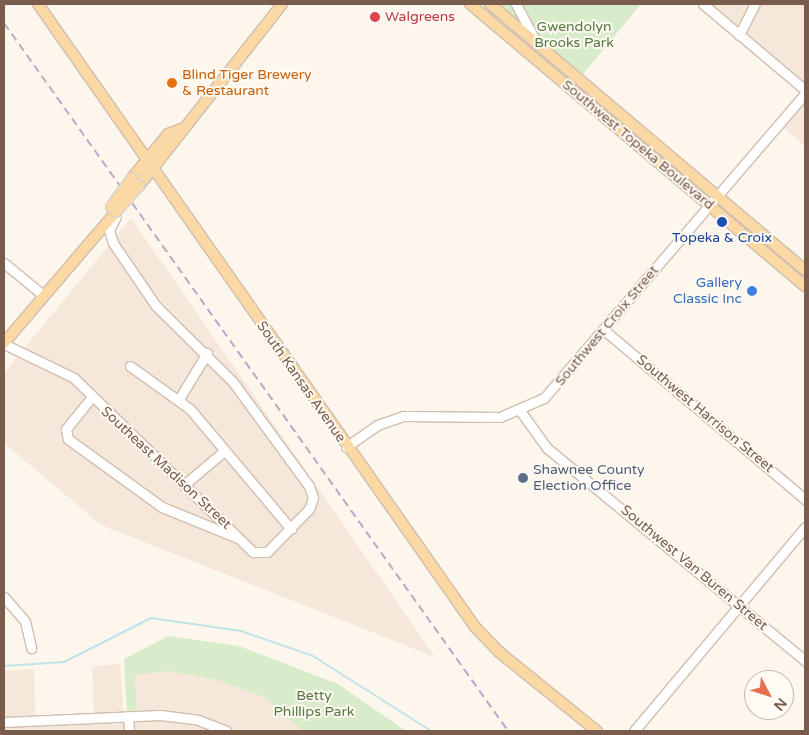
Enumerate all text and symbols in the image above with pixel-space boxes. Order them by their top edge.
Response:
place label: Walgreens [385,9,455,25]
marker: Walgreens [369,11,381,23]
park label: Gwendolyn Brooks Park [534,19,614,52]
place label: Blind Tiger Brewery & Restaurant [182,67,312,100]
marker: Blind Tiger Brewery & Restaurant [166,77,178,89]
street label: Southwest Topeka Boulevard [559,77,717,213]
marker: Topeka & Croix [716,216,728,228]
place label: Topeka & Croix [672,230,772,246]
street label: Southwest Croix Street [552,262,662,390]
place label: Gallery Classic Inc [673,275,742,308]
marker: Gallery Classic Inc [746,285,758,297]
street label: South Kansas Avenue [253,318,349,446]
street label: Southwest Harrison Street [633,352,777,476]
street label: Southeast Madison Street [97,403,235,533]
place label: Shawnee County Election Office [533,462,645,494]
marker: Shawnee County Election Office [517,472,529,484]
street label: Southwest Van Buren Street [617,502,771,634]
north arrow [744,670,794,720]
park label: Betty Phillips Park [274,688,354,720]
text: N [770,695,790,714]

